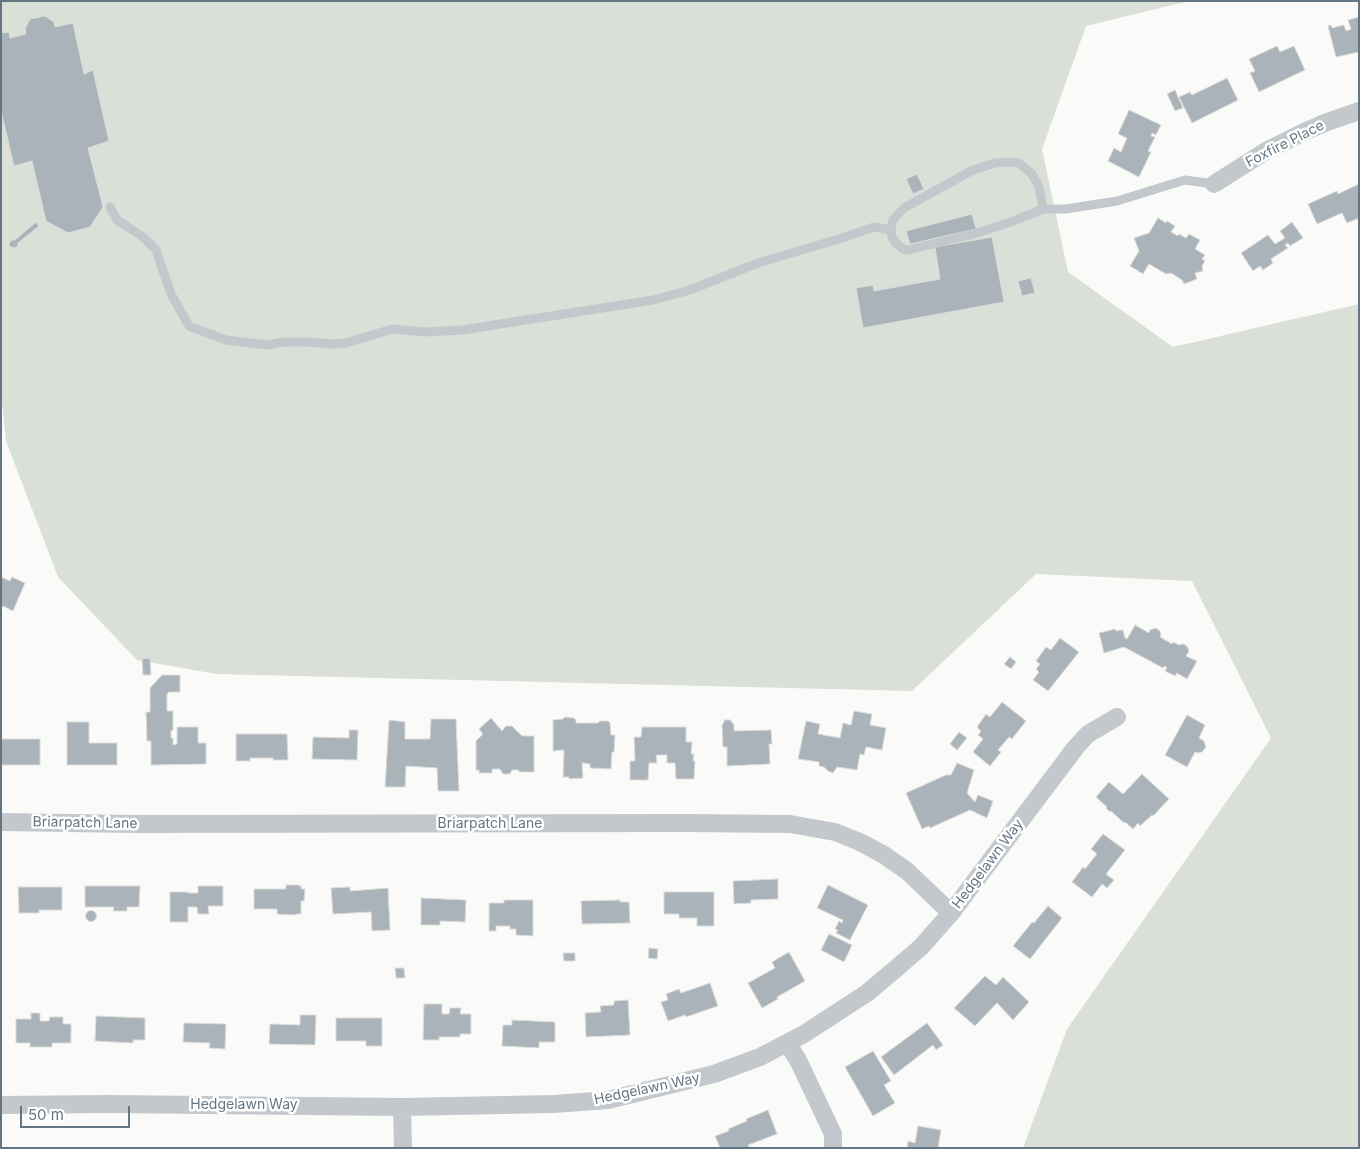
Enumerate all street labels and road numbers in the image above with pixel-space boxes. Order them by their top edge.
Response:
street label: Foxfire Place [1243,117,1327,171]
street label: Briarpatch Lane [32,814,138,832]
street label: Briarpatch Lane [438,816,542,832]
street label: Hedgelawn Way [949,816,1027,912]
street label: Hedgelawn Way [593,1070,701,1108]
street label: Hedgelawn Way [190,1097,298,1113]

